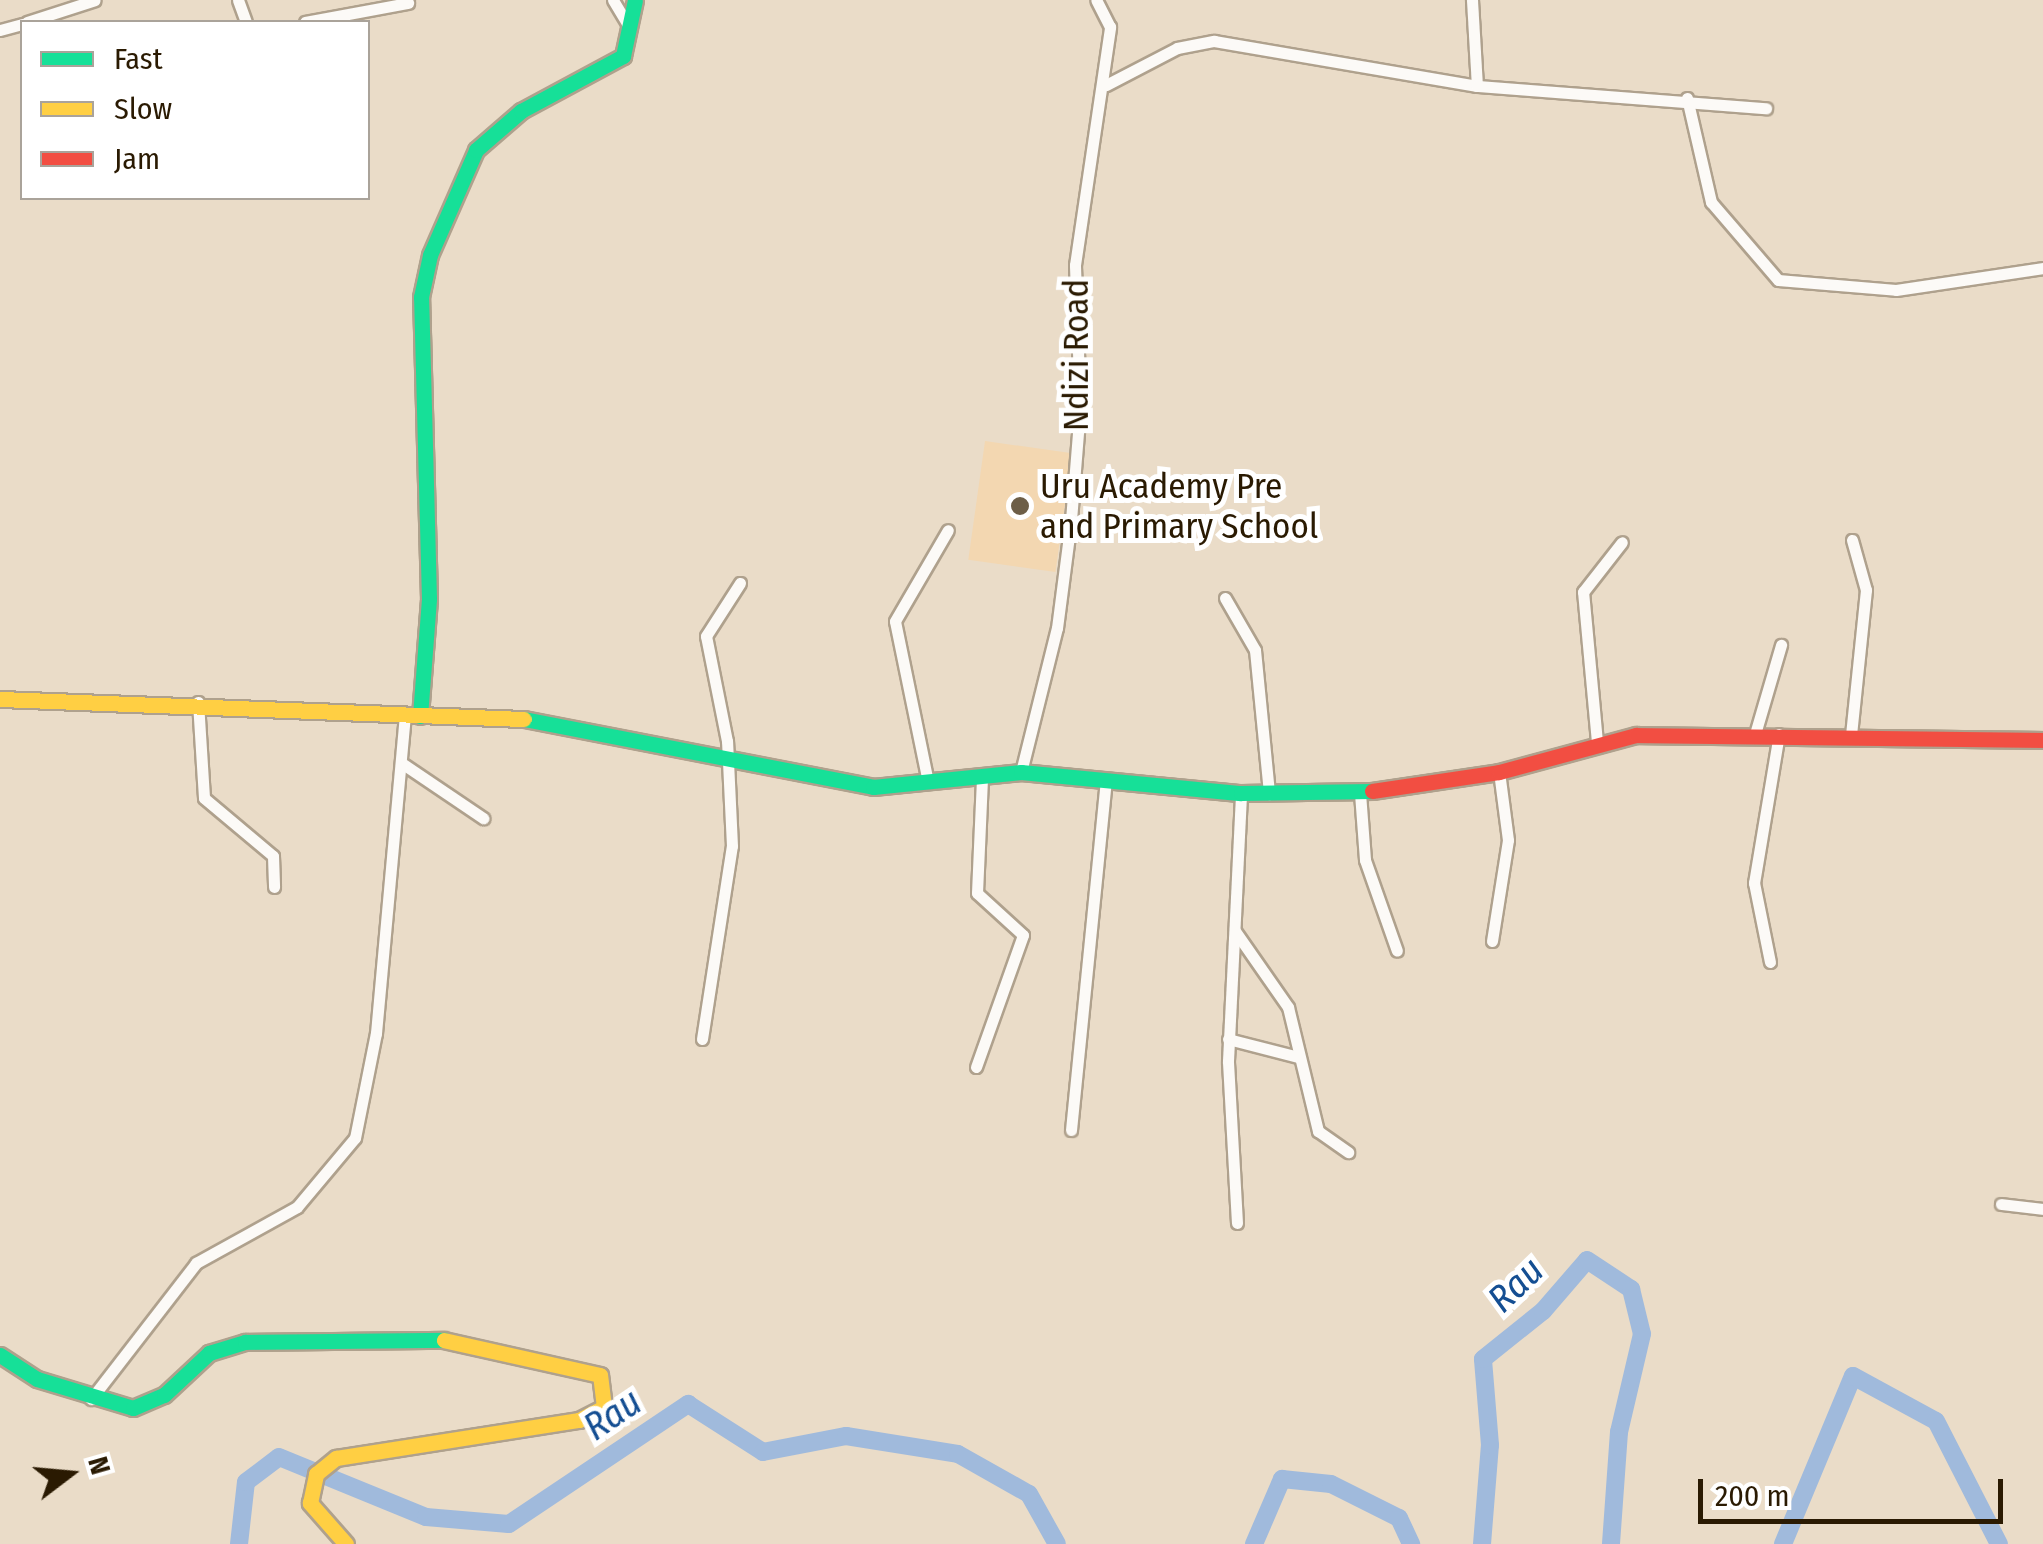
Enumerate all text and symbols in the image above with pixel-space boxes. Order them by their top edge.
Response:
legend [20,20,370,200]
text: Fast [114,41,162,77]
text: Slow [114,91,172,127]
text: Jam [114,141,160,177]
street label: Ndizi Road [1055,279,1097,431]
place label: Uru Academy Pre and Primary School [1040,465,1318,547]
marker: Uru Academy Pre and Primary School [1009,495,1031,517]
water label: Rau [1479,1248,1553,1322]
water label: Rau [576,1379,650,1451]
north arrow [20,1424,120,1524]
text: N [81,1453,117,1478]
scale bar [1703,1459,2008,1521]
text: 200 m [1715,1478,1790,1514]

